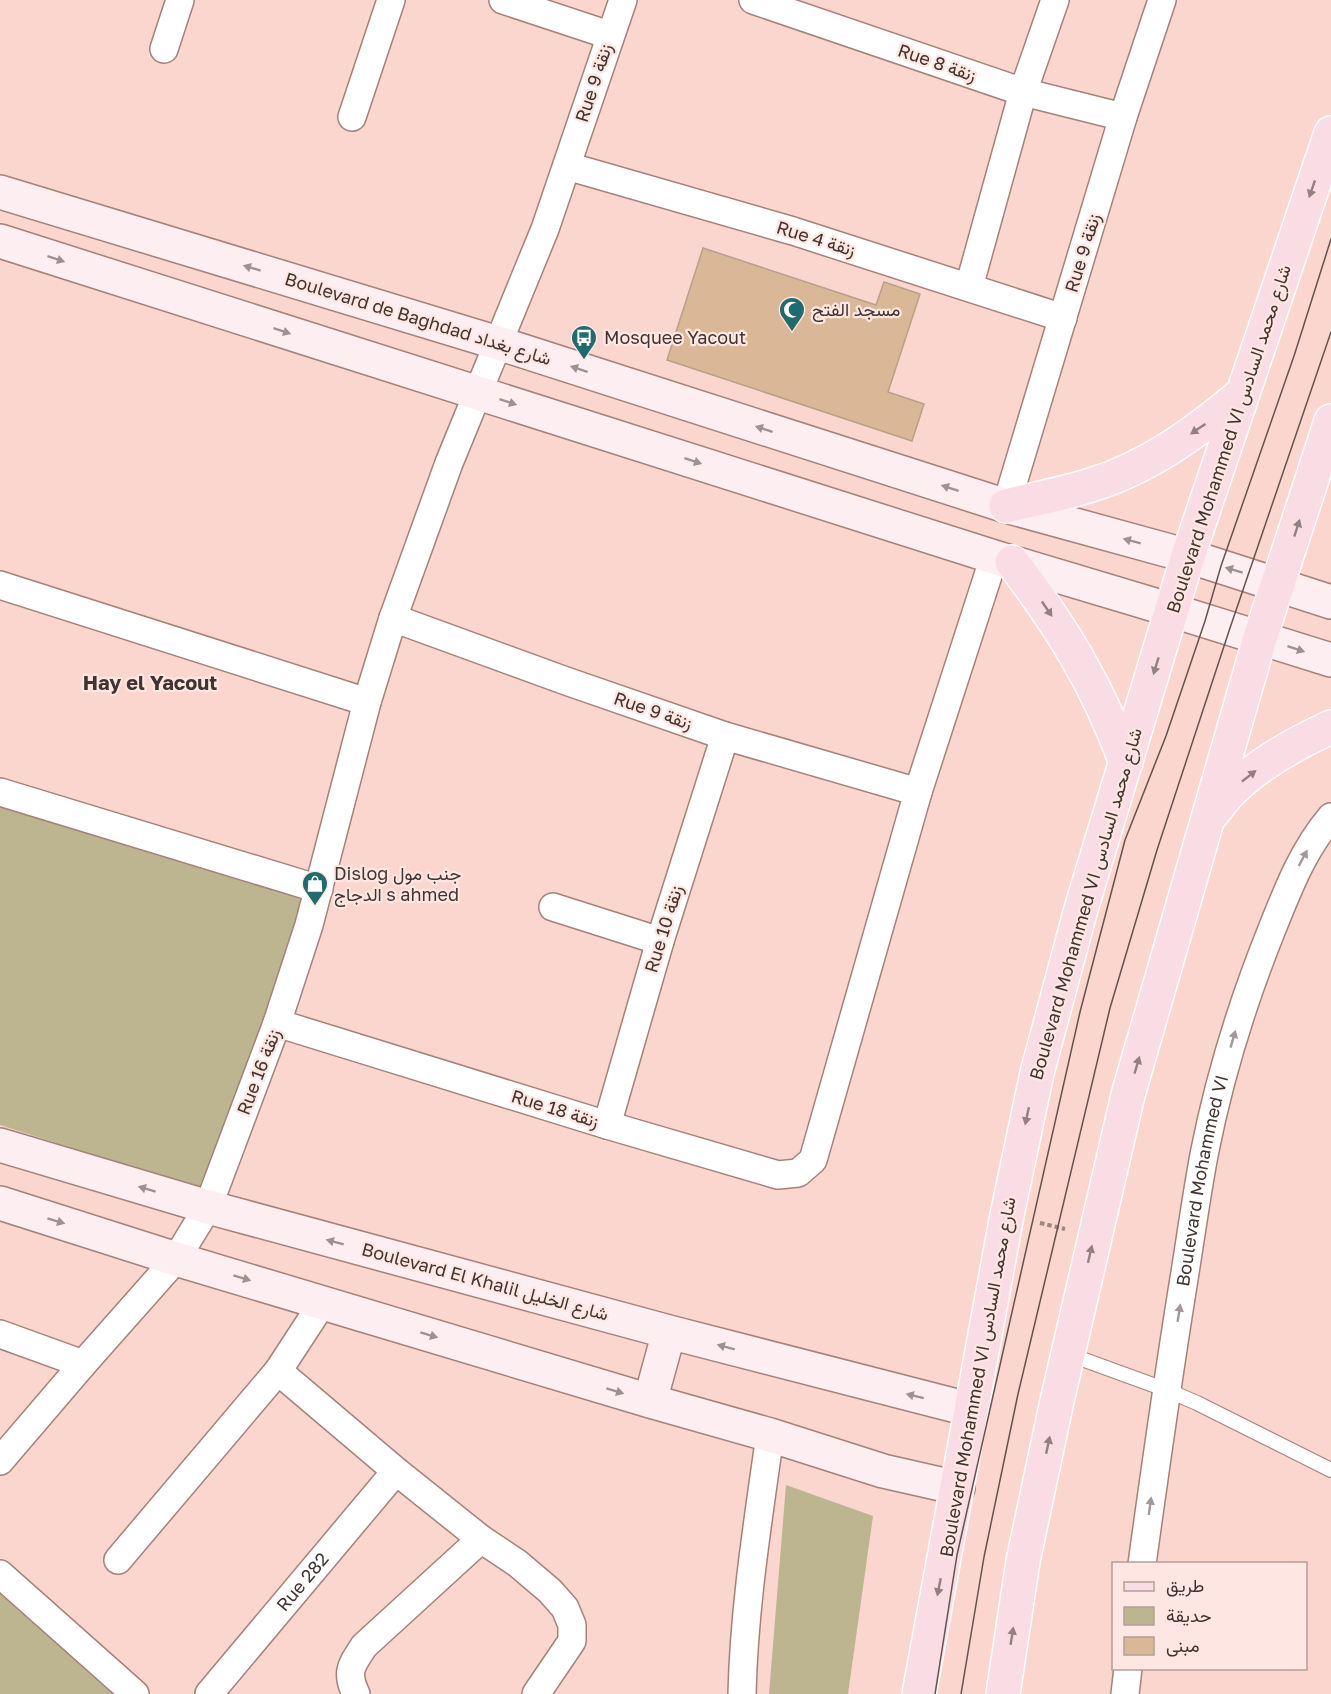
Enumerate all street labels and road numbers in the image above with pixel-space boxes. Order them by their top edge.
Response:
street label: Rue 8 زنقة [895,38,979,87]
street label: Rue 9 زنقة [570,41,617,125]
street label: Rue 9 زنقة [1060,211,1105,295]
street label: Rue 4 زنقة [774,216,859,261]
street label: Boulevard Mohammed VI شارع محمد السادس [1161,262,1297,616]
street label: Boulevard de Baghdad شارع بغداد [282,267,554,371]
street label: Rue 9 زنقة [611,686,695,735]
street label: Boulevard Mohammed VI شارع محمد السادس [1024,725,1148,1083]
street label: Rue 10 زنقة [639,882,688,975]
street label: Rue 16 زنقة [232,1026,285,1118]
street label: Boulevard Mohammed VI [1171,1072,1232,1288]
street label: Rue 18 زنقة [509,1084,602,1133]
street label: Boulevard Mohammed VI شارع محمد السادس [934,1195,1022,1559]
street label: Boulevard El Khalil شارع الخليل [359,1237,611,1327]
street label: Rue 282 [271,1548,333,1615]

